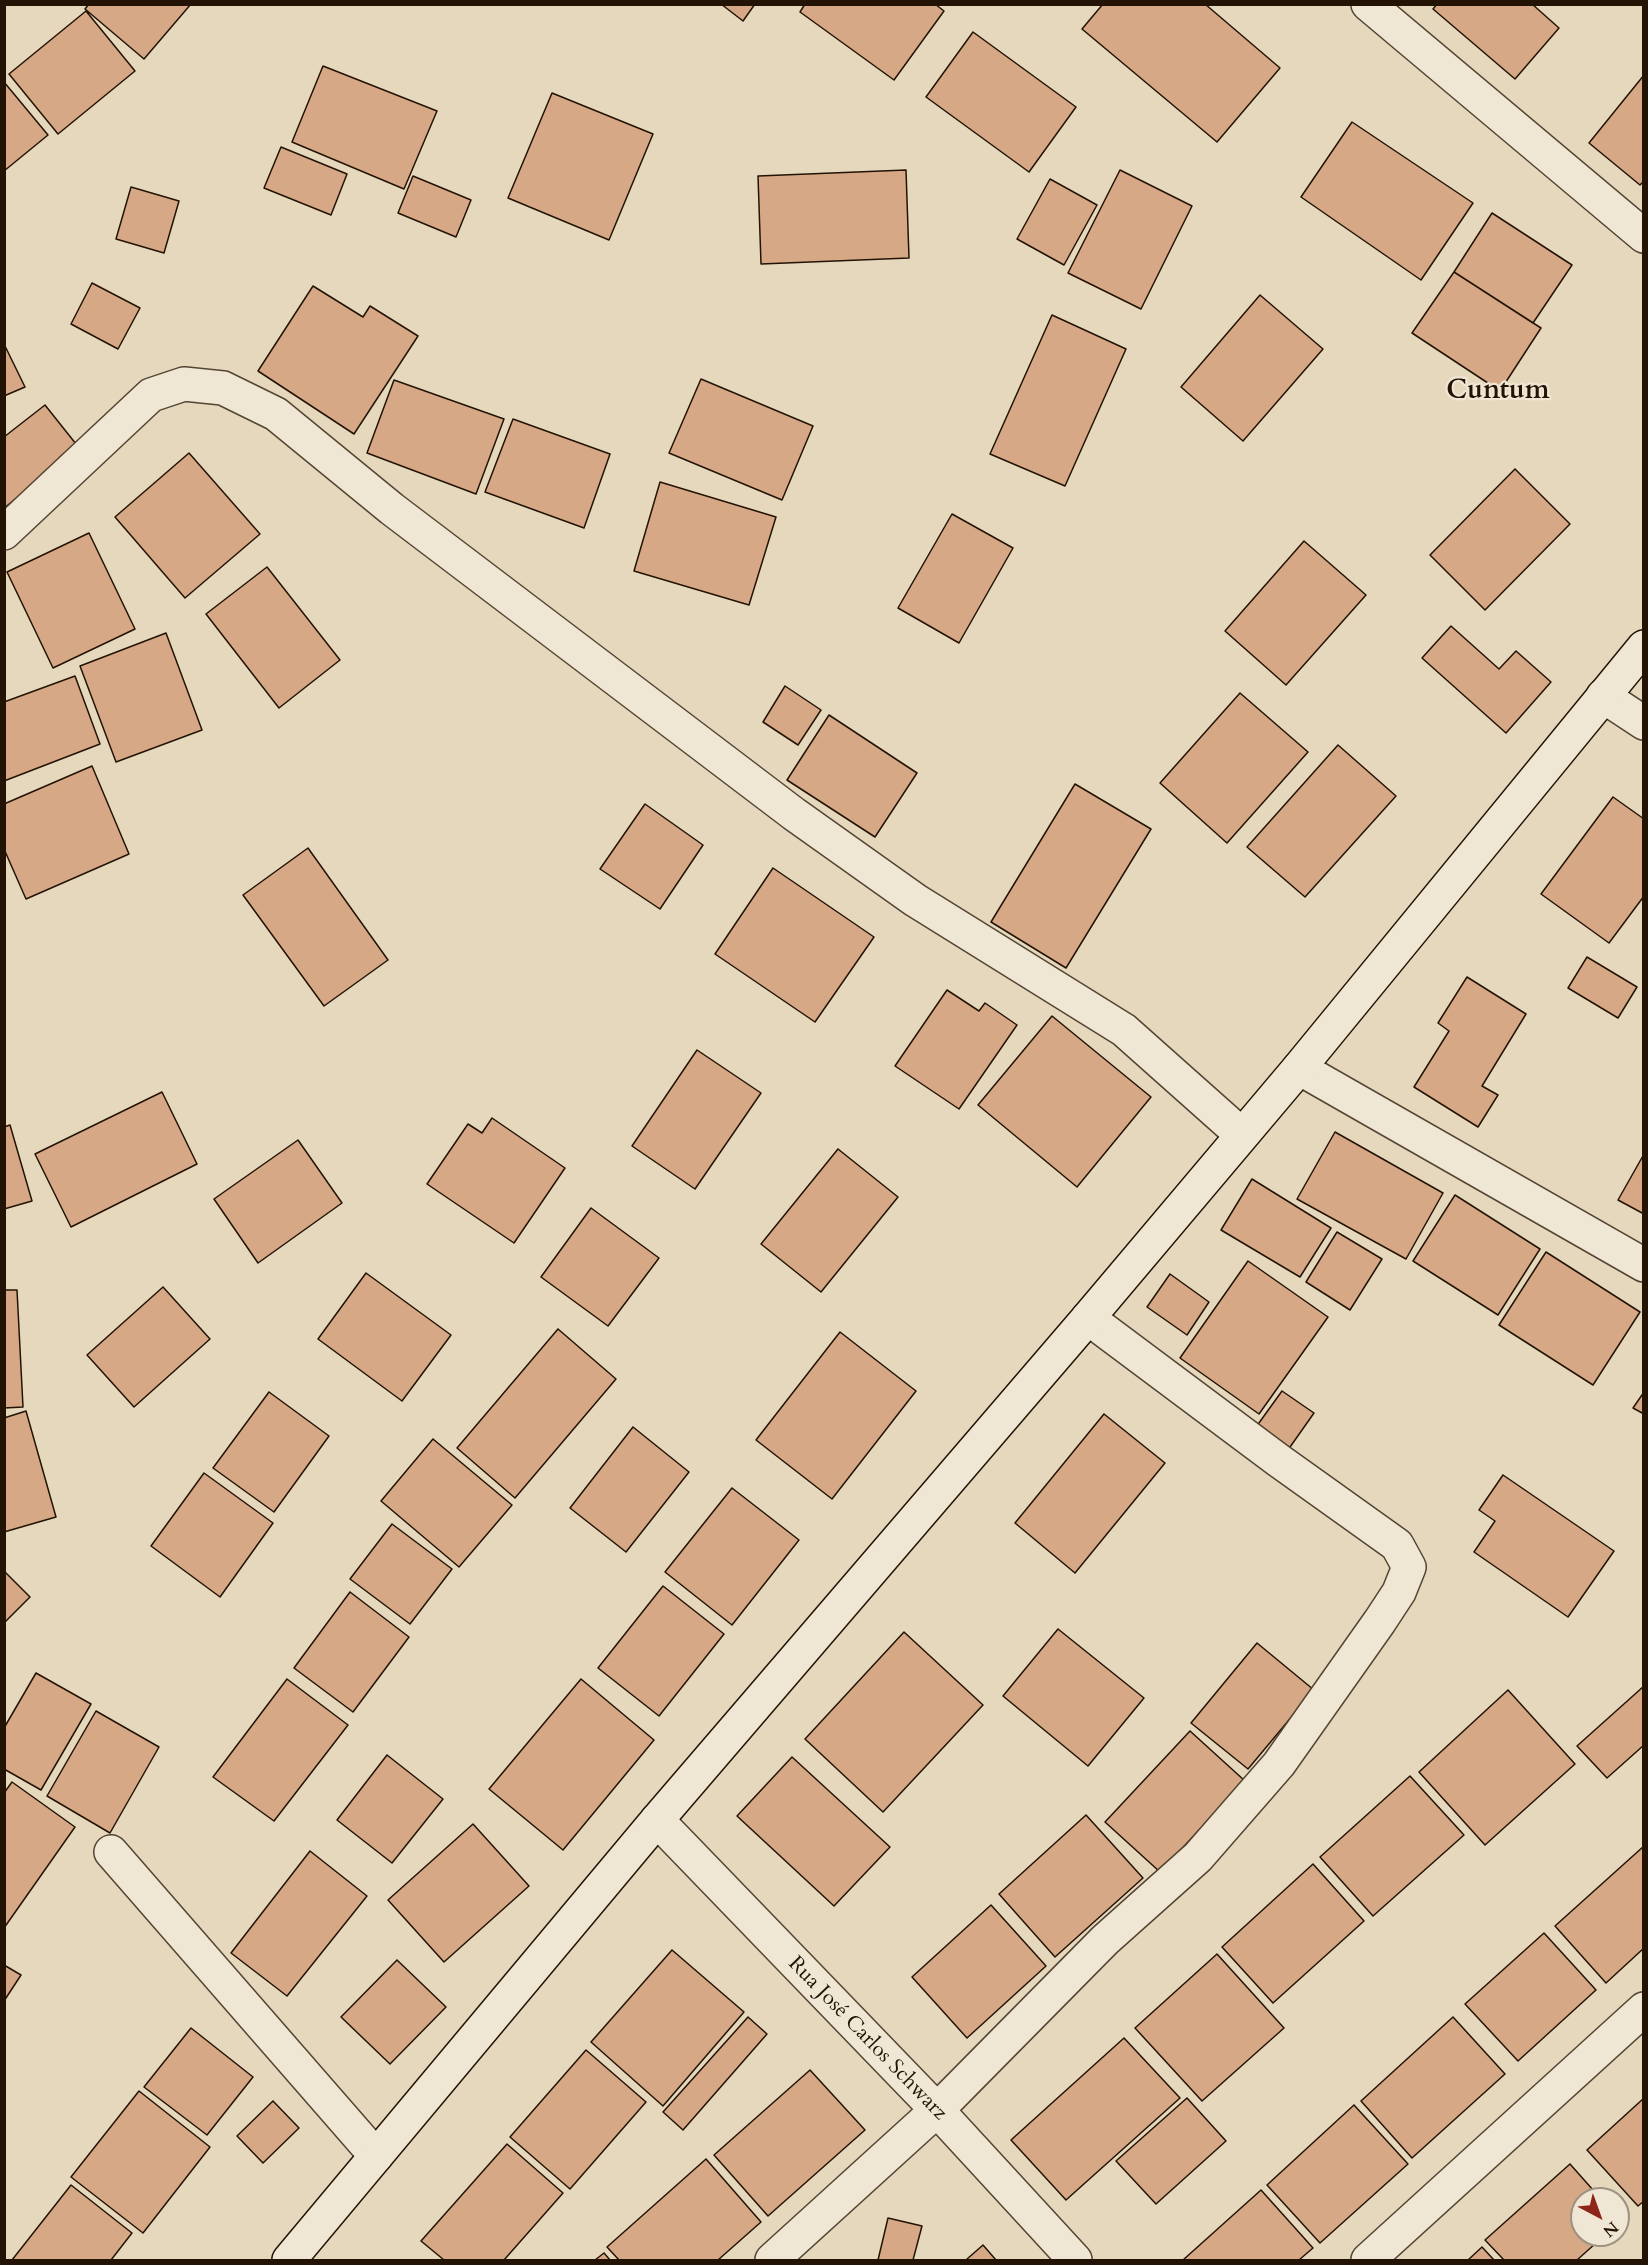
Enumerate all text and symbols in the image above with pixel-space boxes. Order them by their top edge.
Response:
district label: Cuntum [1446,376,1550,408]
street label: Rua José Carlos Schwarz [782,1952,952,2126]
north arrow [1570,2187,1630,2247]
text: N [1598,2216,1623,2242]

